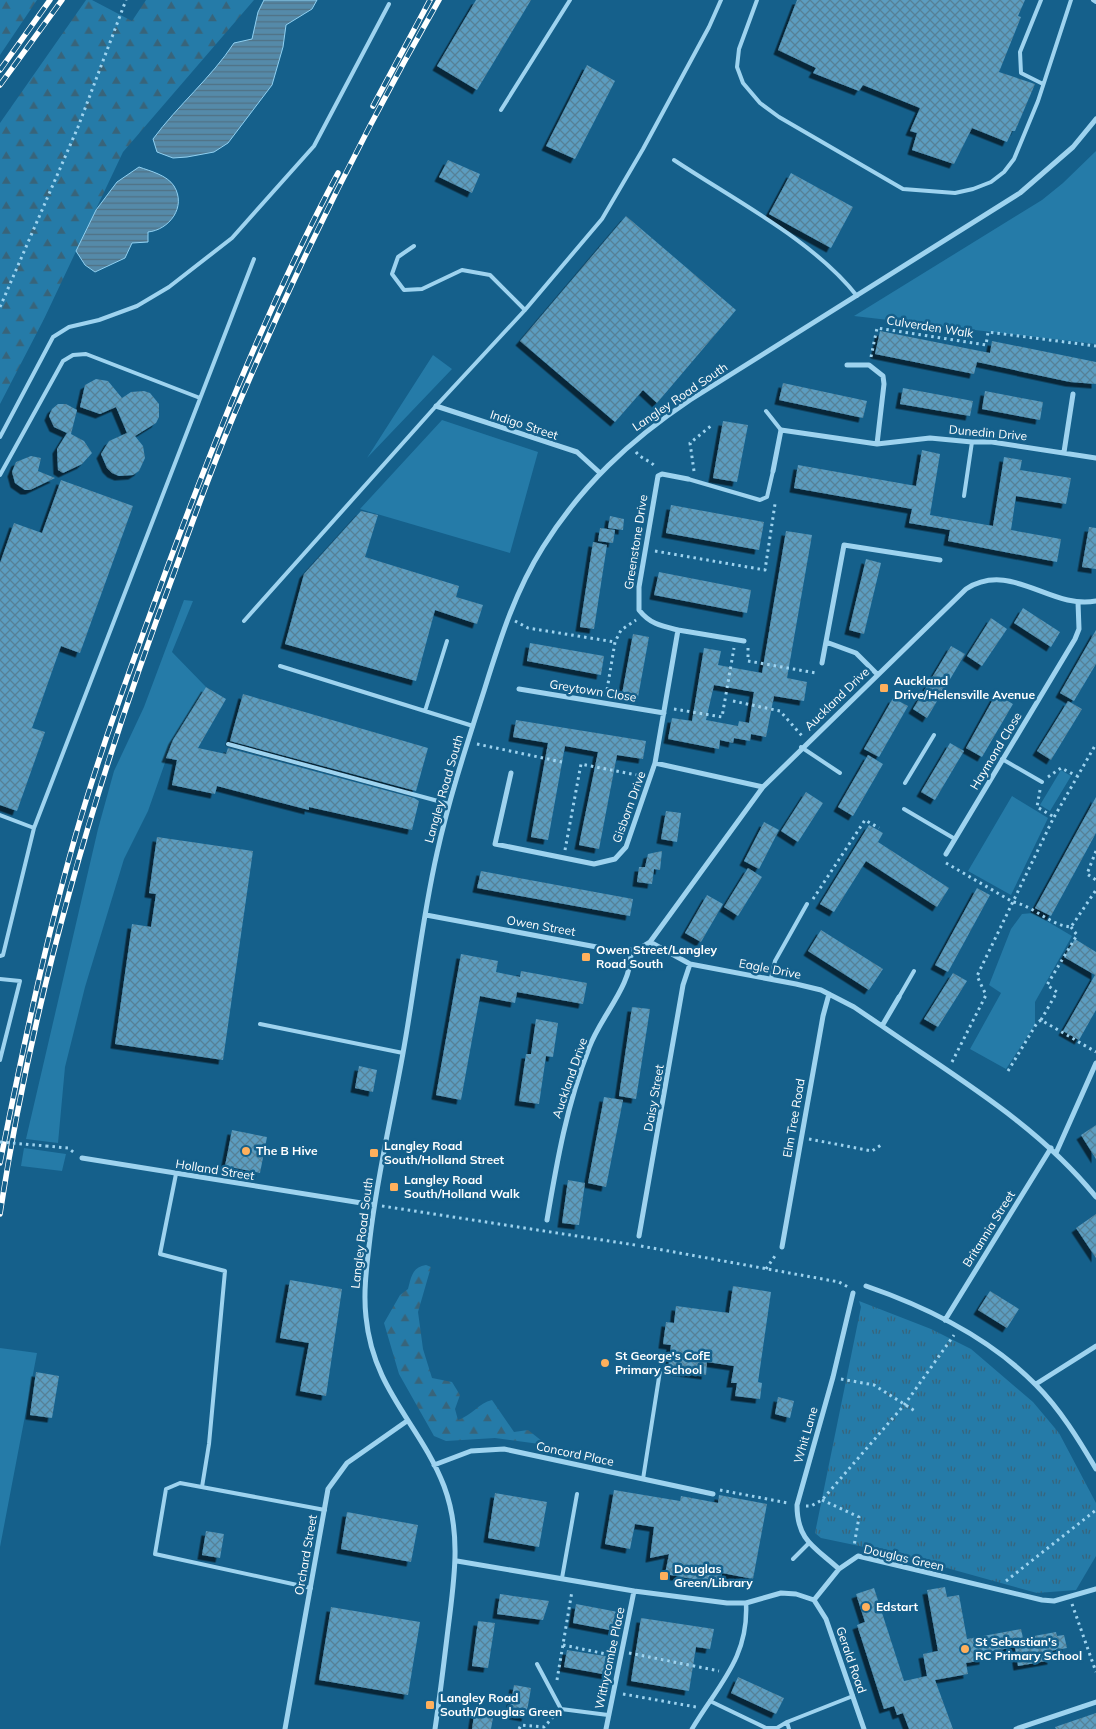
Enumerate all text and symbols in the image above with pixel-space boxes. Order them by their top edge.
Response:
street label: Culverden Walk [886,312,975,341]
street label: Langley Road South [629,359,730,434]
street label: Indigo Street [488,406,560,443]
street label: Dunedin Drive [948,422,1028,443]
street label: Greenstone Drive [621,493,650,590]
street label: Auckland Drive [801,664,872,733]
place label: Auckland Drive/Helensville Avenue [894,673,1035,702]
street label: Greytown Close [549,676,638,705]
marker: Auckland Drive/Helensville Avenue [878,682,890,694]
street label: Haymond Close [967,709,1025,792]
street label: Langley Road South [421,733,466,845]
street label: Gisborn Drive [609,769,648,845]
street label: Owen Street [506,912,577,939]
place label: Owen Street/Langley Road South [596,942,717,971]
marker: Owen Street/Langley Road South [580,951,592,963]
street label: Eagle Drive [738,955,802,982]
street label: Auckland Drive [549,1036,590,1120]
street label: Daisy Street [640,1063,667,1132]
street label: Elm Tree Road [779,1077,808,1159]
place label: Langley Road South/Holland Street [384,1138,505,1167]
place label: The B Hive [256,1143,318,1158]
marker: The B Hive [240,1145,252,1157]
marker: Langley Road South/Holland Street [368,1147,380,1159]
street label: Holland Street [175,1156,256,1183]
place label: Langley Road South/Holland Walk [404,1172,520,1201]
street label: Langley Road South [347,1177,376,1289]
marker: Langley Road South/Holland Walk [388,1181,400,1193]
street label: Britannia Street [959,1188,1018,1270]
place label: St George's CofE Primary School [615,1348,710,1377]
marker: St George's CofE Primary School [599,1357,611,1369]
street label: Whit Lane [790,1405,821,1465]
street label: Concord Place [535,1438,615,1469]
street label: Orchard Street [291,1513,320,1596]
street label: Douglas Green [862,1541,946,1574]
place label: Douglas Green/Library [674,1561,753,1590]
marker: Douglas Green/Library [658,1570,670,1582]
place label: Edstart [876,1599,919,1614]
marker: Edstart [860,1601,872,1613]
street label: Withycombe Place [591,1605,628,1710]
street label: Gerald Road [833,1625,870,1695]
place label: St Sebastian's RC Primary School [975,1634,1082,1663]
marker: St Sebastian's RC Primary School [959,1643,971,1655]
place label: Langley Road South/Douglas Green [440,1690,562,1719]
marker: Langley Road South/Douglas Green [424,1699,436,1711]

